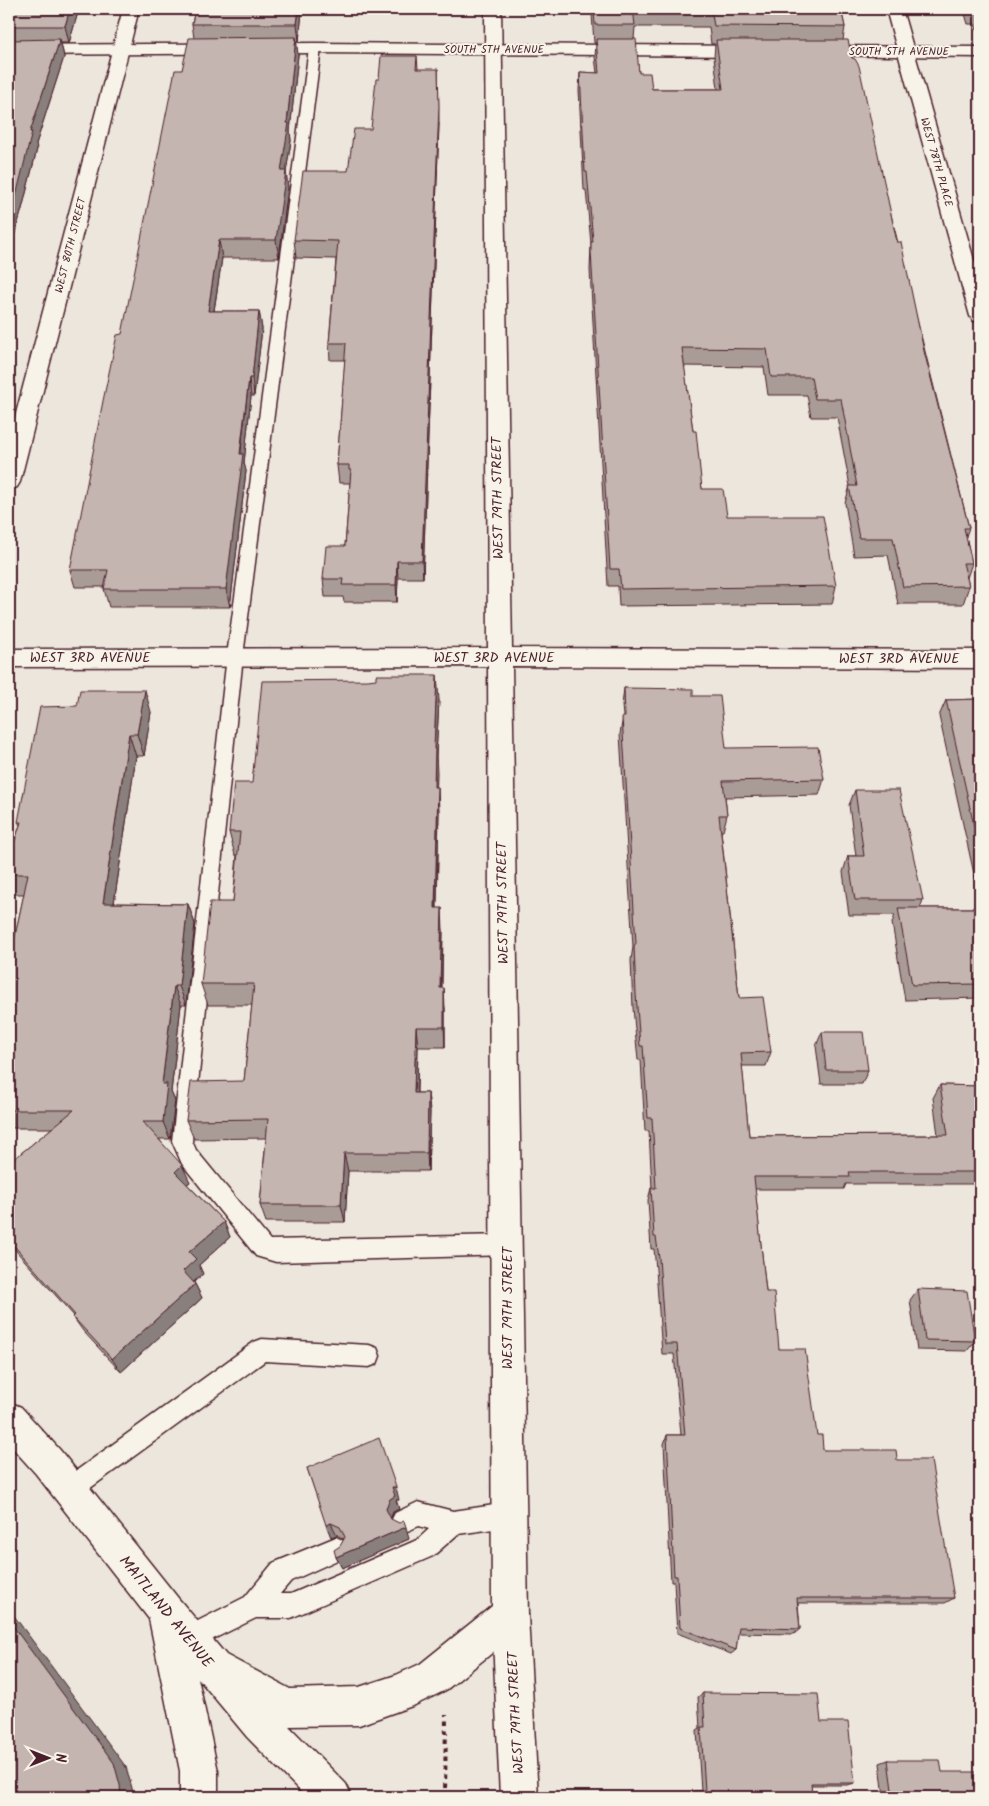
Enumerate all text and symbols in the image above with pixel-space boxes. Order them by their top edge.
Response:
street label: SOUTH 5TH AVENUE [444,41,544,59]
street label: SOUTH 5TH AVENUE [849,43,949,61]
street label: WEST 78TH PLACE [915,115,958,210]
street label: WEST 80TH STREET [50,195,92,295]
street label: WEST 79TH STREET [486,435,510,559]
street label: WEST 3RD AVENUE [30,647,151,669]
street label: WEST 3RD AVENUE [434,647,555,669]
street label: WEST 3RD AVENUE [839,648,960,670]
street label: WEST 79TH STREET [491,840,515,964]
street label: WEST 79TH STREET [497,1245,519,1369]
street label: MAITLAND AVENUE [112,1550,220,1674]
street label: WEST 79TH STREET [502,1650,530,1775]
north arrow [22,1734,72,1784]
text: N [49,1754,71,1763]

